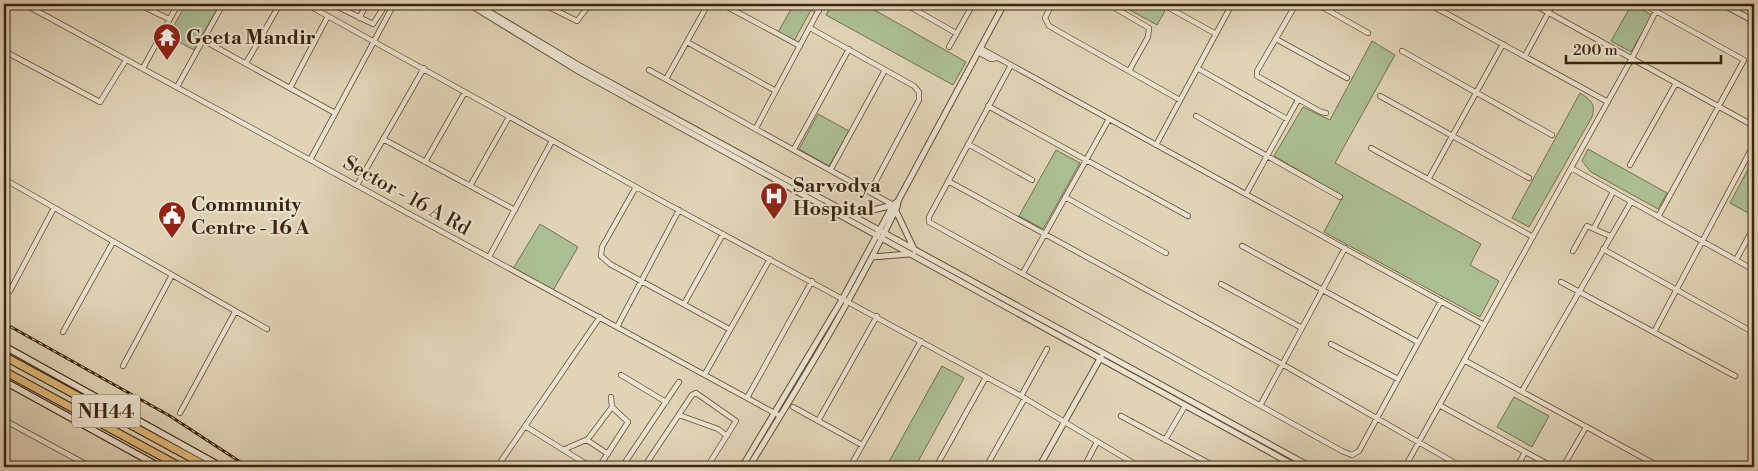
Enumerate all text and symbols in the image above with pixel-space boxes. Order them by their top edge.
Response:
temple icon: Geeta Mandir [152,22,182,61]
place label: Geeta Mandir [186,26,316,51]
scale bar [1566,32,1720,64]
text: 200 m [1573,41,1618,60]
street label: Sector - 16 A Rd [338,151,475,242]
place label: Sarvodya Hospital [793,174,881,222]
hospital icon: Sarvodya Hospital [759,181,789,220]
place label: Community Centre - 16 A [191,193,310,241]
public building icon: Community Centre - 16 A [157,200,187,239]
road number: NH44 [72,394,140,428]

